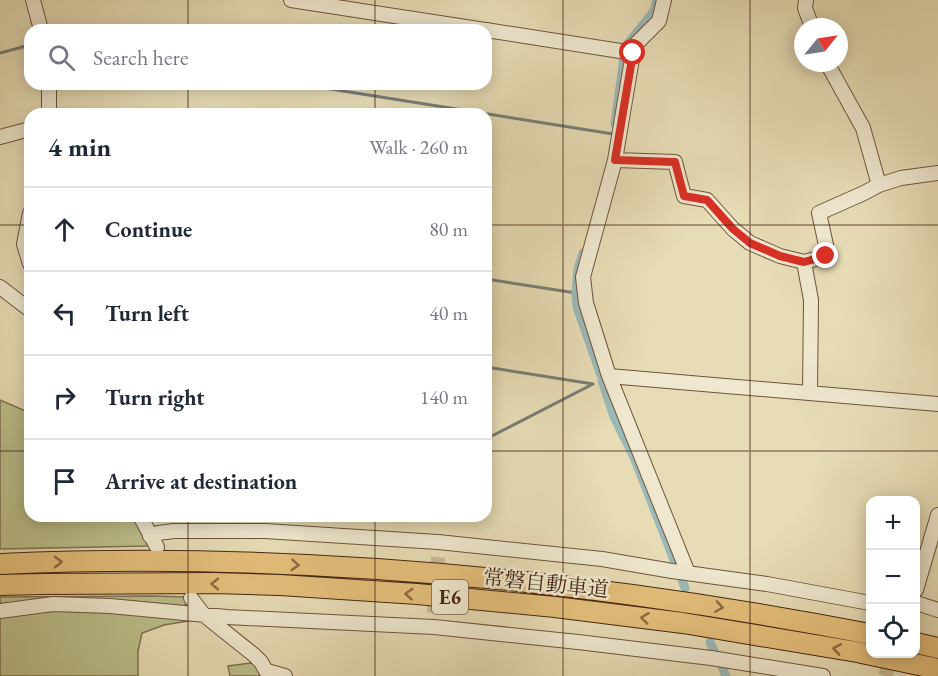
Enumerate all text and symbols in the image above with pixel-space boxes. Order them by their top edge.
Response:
north arrow [794,18,848,72]
search box [24,24,492,90]
route start [619,39,645,65]
icon: search [45,41,78,74]
text: Search here [93,43,188,72]
text: 4 min [48,130,111,164]
text: Walk · 260 m [369,134,468,160]
icon: ahead [48,213,81,246]
text: Continue [105,215,192,244]
text: 80 m [429,216,468,242]
route end [812,242,838,268]
icon: left [48,297,81,330]
text: Turn left [105,299,189,328]
text: 40 m [429,300,468,326]
icon: right [48,381,81,414]
text: Turn right [105,383,204,412]
text: 140 m [420,384,468,410]
icon: arrive [48,465,81,498]
text: Arrive at destination [105,467,297,496]
map controls [866,496,920,658]
button: + [866,496,920,550]
button: − [866,550,920,604]
one-way arrow [54,556,63,568]
one-way arrow [291,558,300,571]
street label: 常磐自動車道 [482,563,610,603]
one-way arrow [210,577,219,590]
road number: E6 [432,580,468,614]
one-way arrow [405,587,414,600]
one-way arrow [714,600,724,613]
button: locate [866,604,920,658]
one-way arrow [640,612,650,625]
one-way arrow [833,643,843,656]

